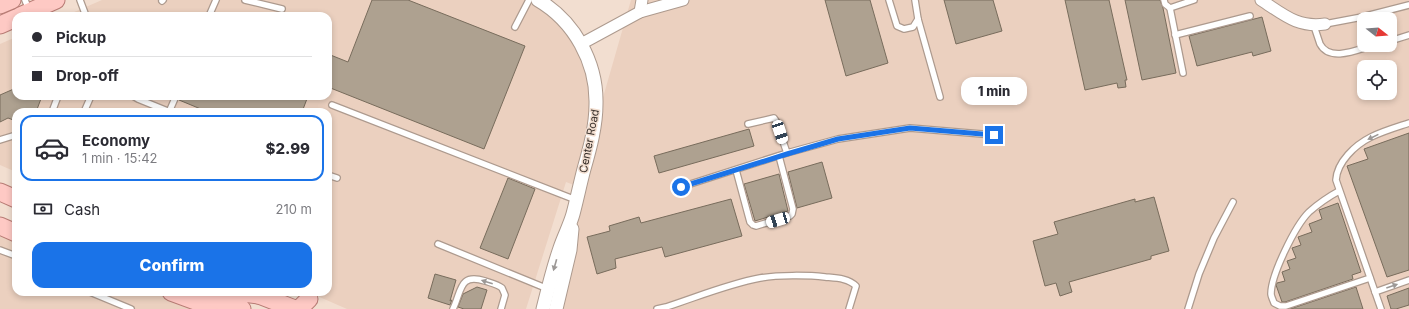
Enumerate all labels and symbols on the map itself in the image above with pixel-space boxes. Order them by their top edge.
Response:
north arrow [1357,12,1397,52]
callout: 1 min [961,77,1027,105]
street label: Center Road [576,108,602,174]
car [771,119,789,145]
route end [985,126,1003,144]
one-way arrow [1367,134,1378,140]
route start [672,178,690,196]
car [765,211,791,229]
one-way arrow [552,259,558,271]
one-way arrow [481,279,493,285]
one-way arrow [1386,283,1398,289]

